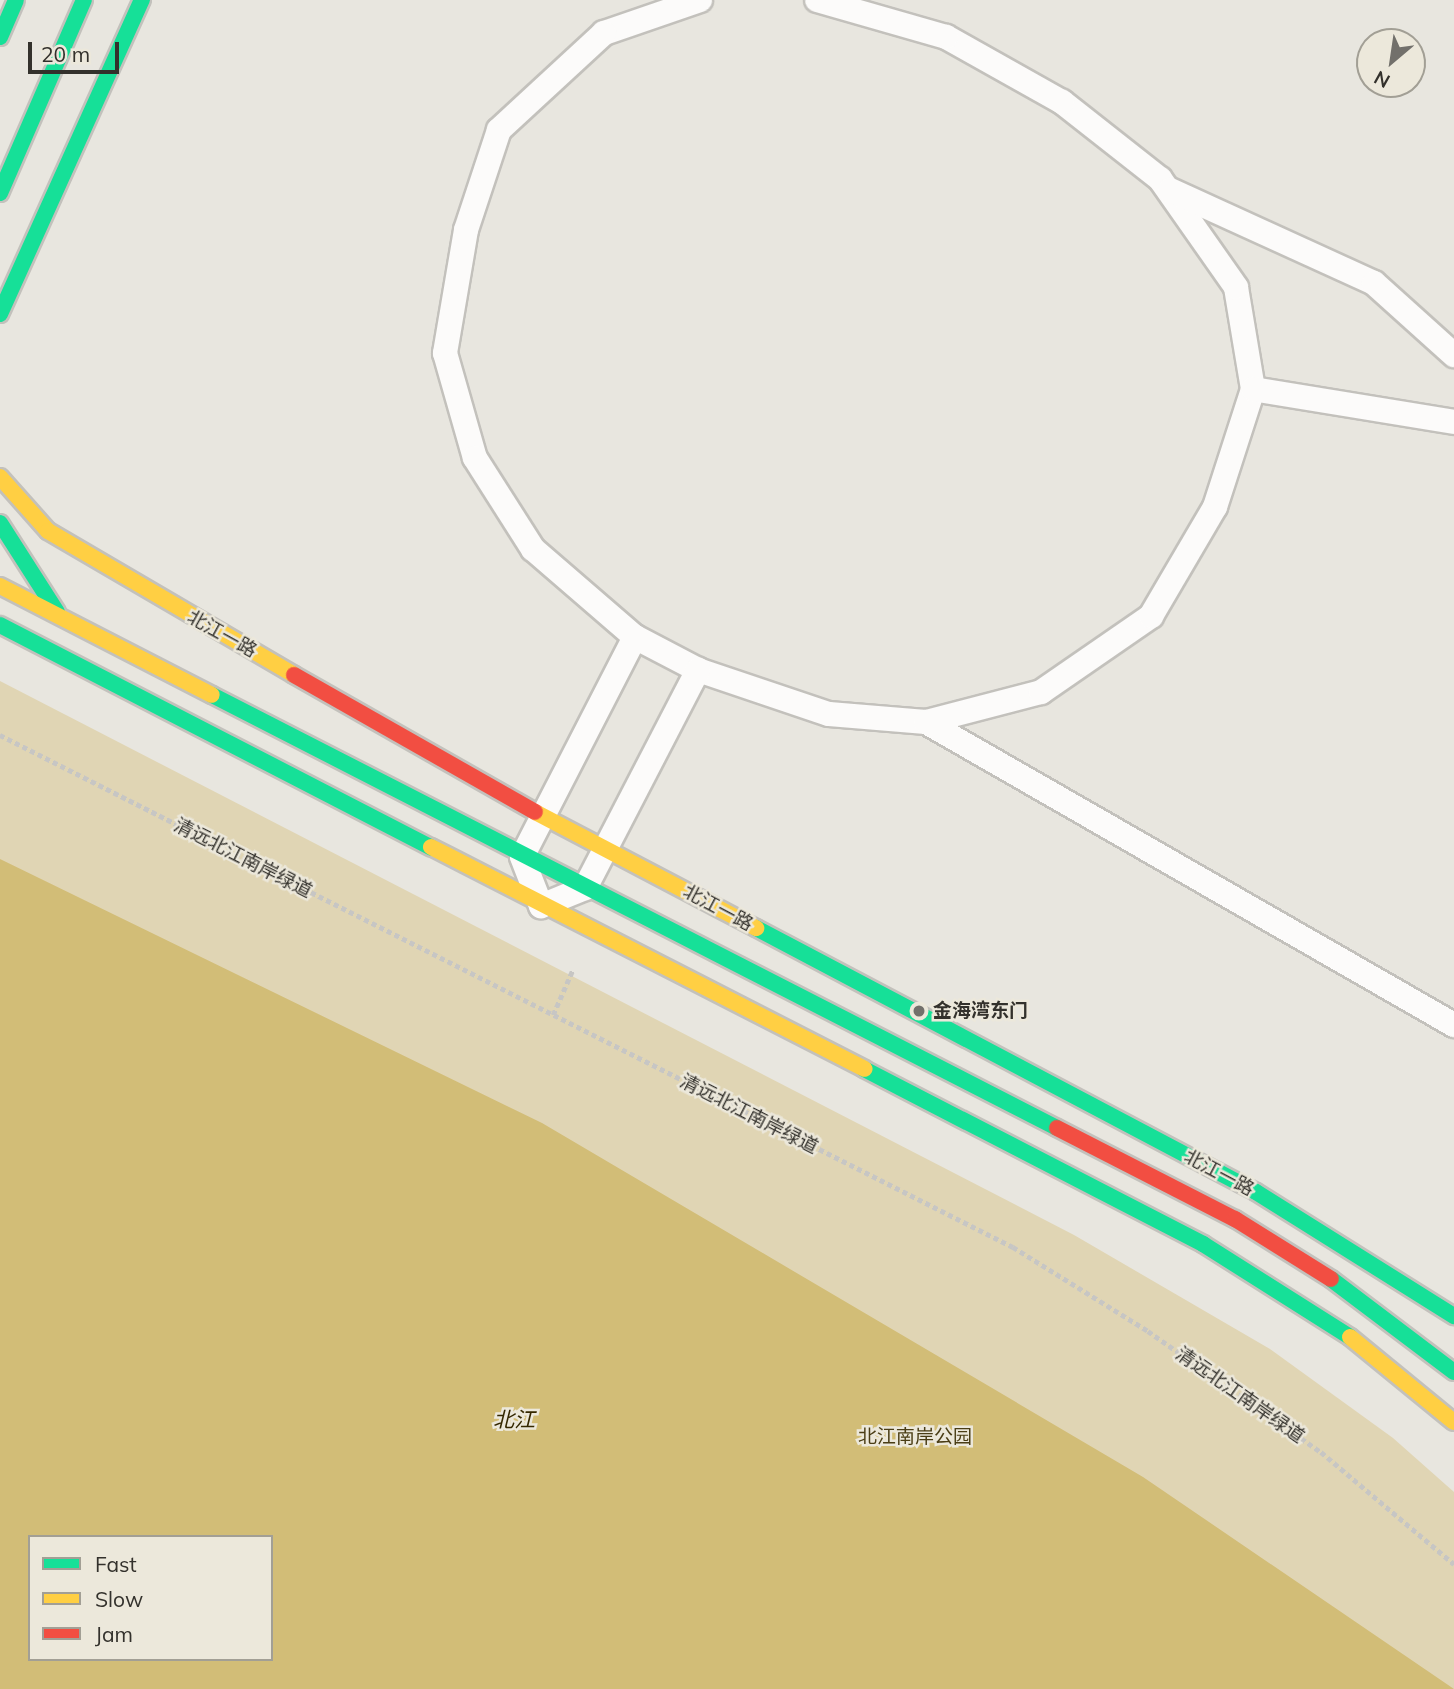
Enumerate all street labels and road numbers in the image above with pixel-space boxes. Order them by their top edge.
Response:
street label: 北江一路 [183,606,261,662]
street label: 清远北江南岸绿道 [170,813,316,903]
street label: 北江一路 [679,880,757,936]
street label: 清远北江南岸绿道 [676,1069,822,1159]
street label: 北江一路 [1180,1145,1258,1201]
street label: 清远北江南岸绿道 [1171,1342,1309,1448]

